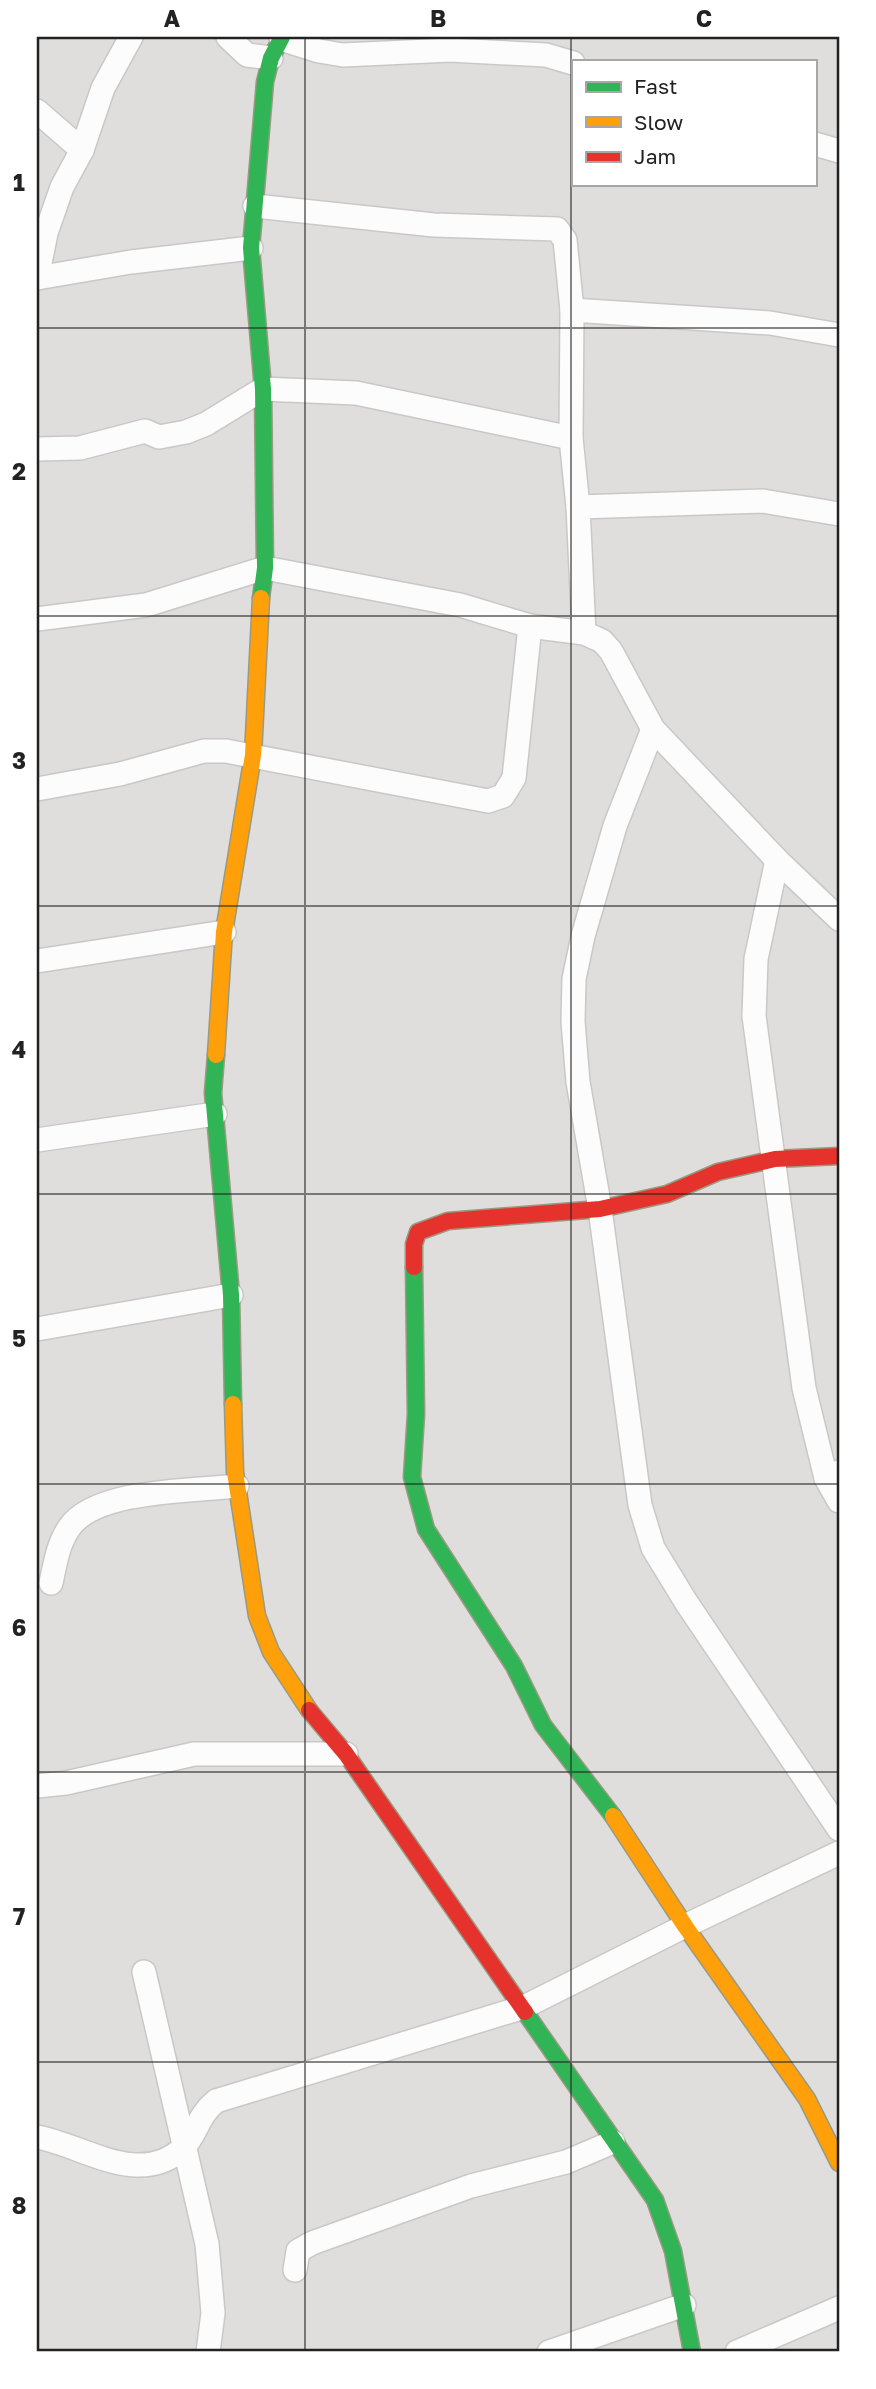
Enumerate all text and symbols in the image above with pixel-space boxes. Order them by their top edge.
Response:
text: A [164,4,181,32]
text: B [430,4,446,32]
text: C [696,4,712,32]
legend [572,60,816,186]
text: Fast [634,73,677,99]
text: Slow [634,109,683,135]
text: Jam [634,143,676,169]
text: 1 [13,168,25,196]
text: 2 [12,457,26,485]
text: 3 [12,746,26,774]
text: 4 [12,1035,26,1063]
text: 5 [12,1324,26,1352]
text: 6 [12,1613,26,1641]
text: 7 [13,1902,25,1930]
text: 8 [12,2191,26,2219]

